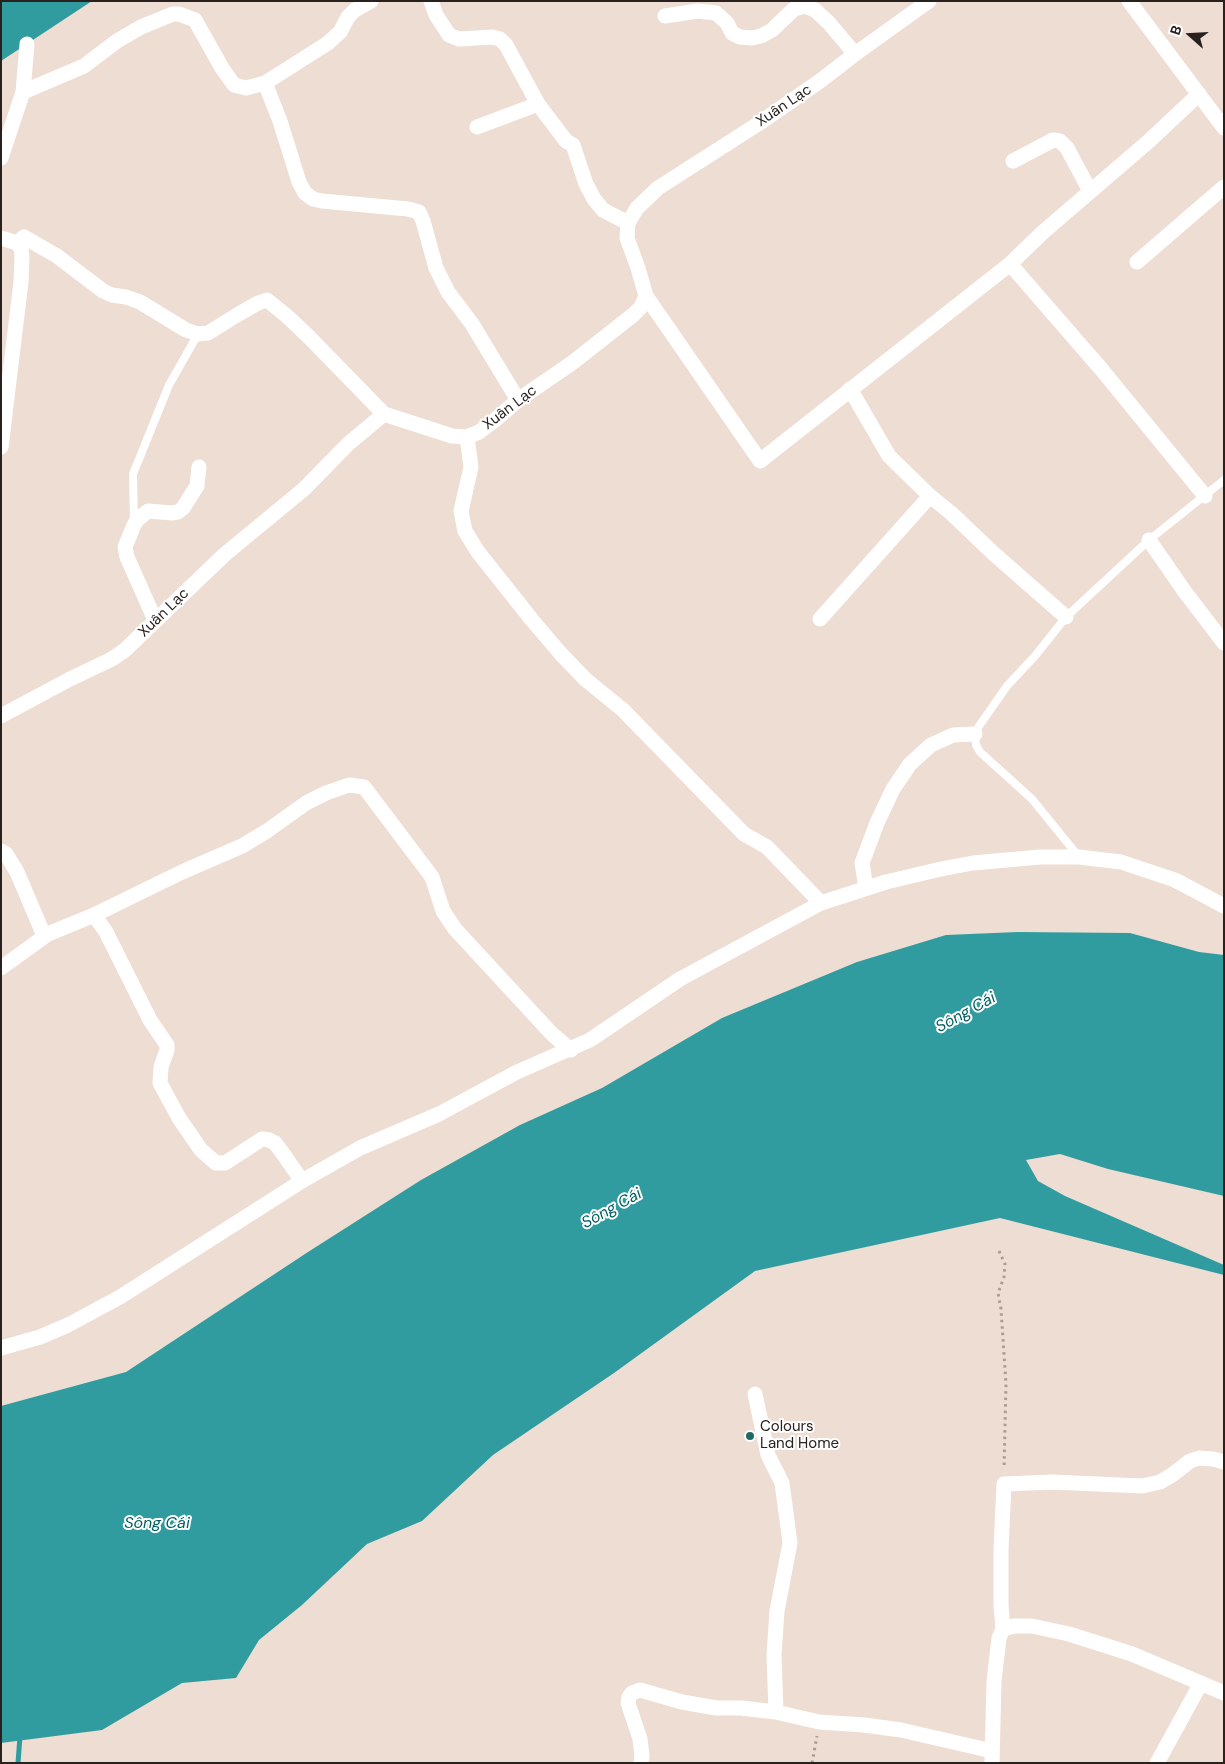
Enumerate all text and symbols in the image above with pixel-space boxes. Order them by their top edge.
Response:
north arrow [1165,10,1215,60]
text: B [1166,23,1186,37]
street label: Xuân Lạc [753,81,815,131]
street label: Xuân Lạc [479,382,541,434]
street label: Xuân Lạc [135,585,193,641]
water label: Sông Cái [933,989,999,1037]
water label: Sông Cái [579,1185,645,1233]
place label: Colours Land Home [760,1418,839,1453]
marker: Colours Land Home [744,1430,756,1442]
water label: Sông Cái [124,1514,190,1534]

